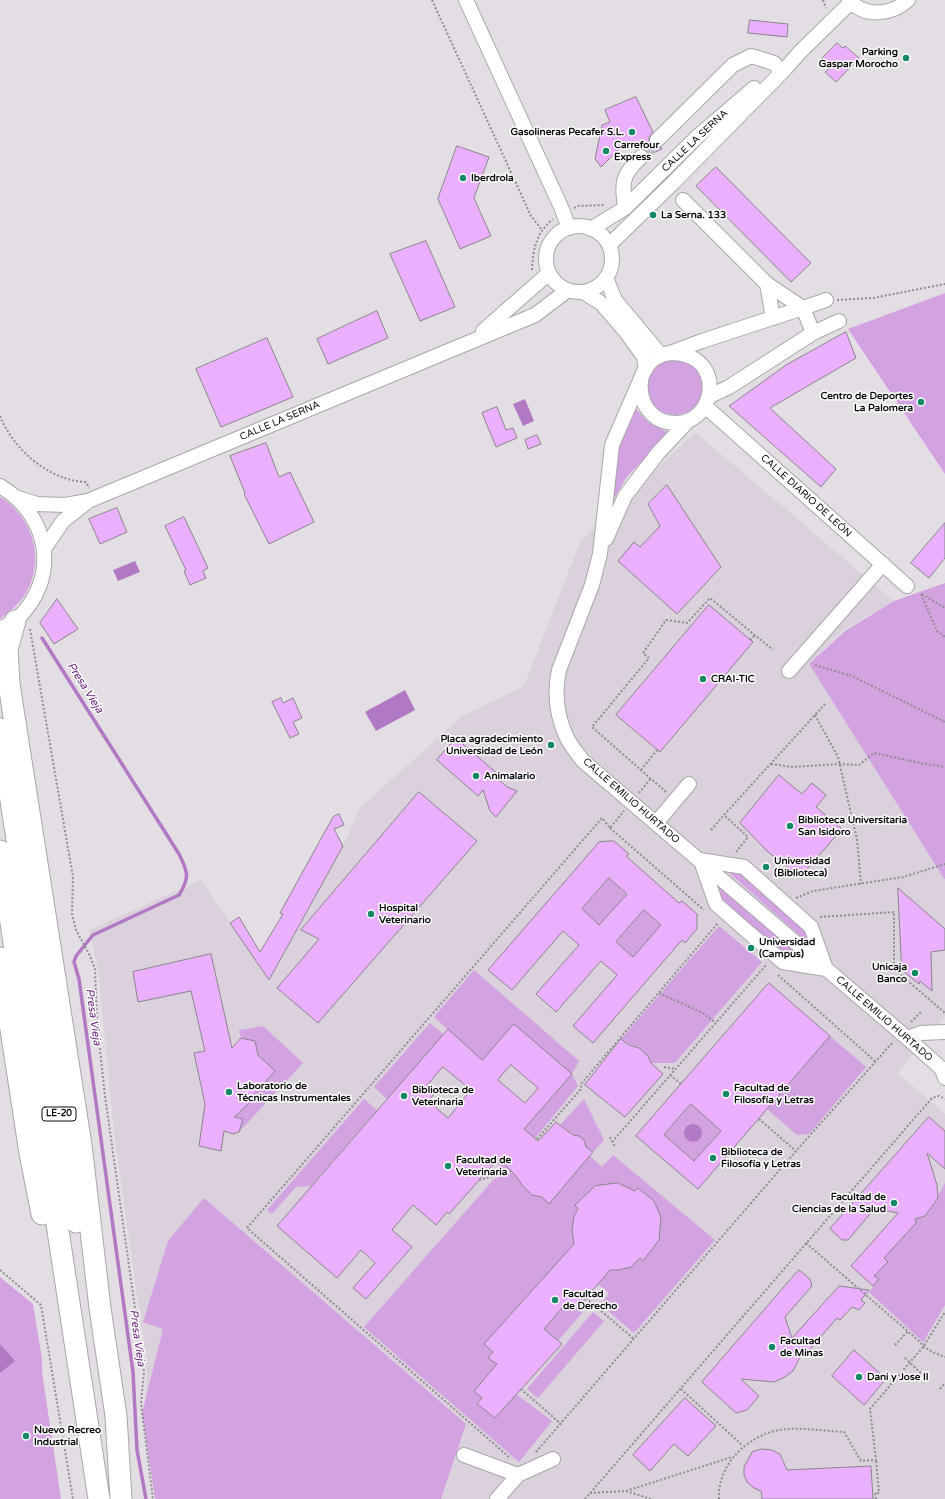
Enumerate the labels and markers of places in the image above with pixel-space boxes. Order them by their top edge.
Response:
place label: Parking Gaspar Morocho [819,46,898,70]
marker: Parking Gaspar Morocho [901,53,911,63]
place label: Gasolineras Pecafer S.L. [511,126,624,138]
marker: Gasolineras Pecafer S.L. [627,127,637,137]
place label: Carrefour Express [614,139,659,162]
marker: Carrefour Express [601,146,611,156]
place label: Iberdrola [471,172,514,184]
marker: Iberdrola [458,173,468,183]
place label: La Serna. 133 [661,209,726,221]
marker: La Serna. 133 [648,210,658,220]
place label: Centro de Deportes La Palomera [820,390,913,414]
marker: Centro de Deportes La Palomera [916,397,926,407]
place label: CRAI-TIC [711,673,755,685]
marker: CRAI-TIC [698,674,708,684]
place label: Placa agradecimiento Universidad de León [440,733,543,756]
marker: Placa agradecimiento Universidad de León [546,740,556,750]
place label: Animalario [484,770,535,782]
marker: Animalario [471,771,481,781]
place label: Biblioteca Universitaria San Isidoro [798,814,907,838]
marker: Biblioteca Universitaria San Isidoro [785,821,795,831]
place label: Universidad (Biblioteca) [774,855,830,878]
marker: Universidad (Biblioteca) [761,862,771,872]
place label: Hospital Veterinario [379,902,431,926]
marker: Hospital Veterinario [366,909,376,919]
place label: Universidad (Campus) [759,936,815,960]
marker: Universidad (Campus) [746,943,756,953]
place label: Unicaja Banco [872,961,907,984]
marker: Unicaja Banco [910,968,920,978]
place label: Laboratorio de Técnicas Instrumentales [237,1080,351,1104]
place label: Facultad de Filosofía y Letras [734,1082,814,1106]
place label: Biblioteca de Veterinaria [412,1084,474,1108]
marker: Laboratorio de Técnicas Instrumentales [224,1087,234,1097]
marker: Facultad de Filosofía y Letras [721,1089,731,1099]
marker: Biblioteca de Veterinaria [399,1091,409,1101]
place label: Biblioteca de Filosofía y Letras [721,1146,801,1170]
marker: Biblioteca de Filosofía y Letras [708,1153,718,1163]
place label: Facultad de Veterinaria [456,1154,511,1178]
marker: Facultad de Veterinaria [443,1161,453,1171]
place label: Facultad de Ciencias de la Salud [792,1191,886,1214]
marker: Facultad de Ciencias de la Salud [889,1198,899,1208]
place label: Facultad de Derecho [563,1288,617,1312]
marker: Facultad de Derecho [550,1295,560,1305]
place label: Facultad de Minas [780,1335,823,1358]
marker: Facultad de Minas [767,1342,777,1352]
place label: Dani y Jose II [867,1371,929,1383]
marker: Dani y Jose II [854,1372,864,1382]
place label: Nuevo Recreo Industrial [34,1424,101,1448]
marker: Nuevo Recreo Industrial [21,1431,31,1441]

